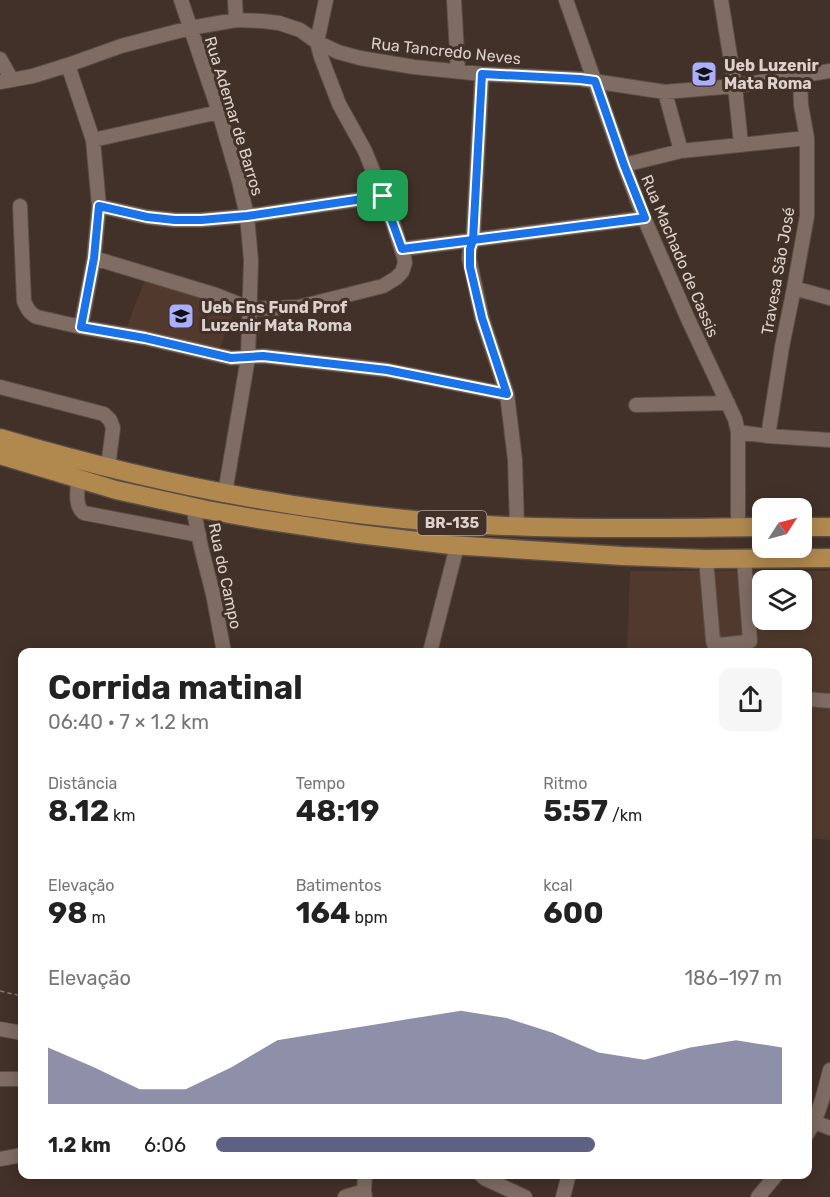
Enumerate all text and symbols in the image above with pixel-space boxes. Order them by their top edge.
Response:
street label: Rua Ademar de Barros [201,34,267,198]
street label: Rua Tancredo Neves [370,34,522,68]
place label: Ueb Luzenir Mata Roma [724,56,819,93]
school or university icon: Ueb Luzenir Mata Roma [689,59,719,89]
pin [357,170,408,221]
street label: Rua Machado de Cassis [637,172,723,340]
icon: arrive [366,179,399,212]
street label: Travesa São José [757,206,799,336]
place label: Ueb Ens Fund Prof Luzenir Mata Roma [201,298,352,335]
school or university icon: Ueb Ens Fund Prof Luzenir Mata Roma [166,301,196,331]
north arrow [752,498,812,558]
map controls [752,498,812,630]
road number: BR-135 [418,511,486,535]
street label: Rua do Campo [204,521,246,631]
button: layers [752,570,812,630]
text: Corrida matinal [48,668,303,707]
button: share [719,668,782,731]
text: 06:40 · 7 × 1.2 km [48,710,209,734]
text: Distância [48,774,117,793]
text: Tempo [296,774,345,793]
text: Ritmo [543,774,587,793]
text: 8.12 [48,793,109,829]
text: 48:19 [296,793,379,829]
text: 5:57 [543,793,608,829]
text: km [109,806,136,825]
text: /km [608,806,642,825]
text: Elevação [48,876,114,895]
text: Batimentos [296,876,382,895]
text: kcal [543,876,573,895]
text: 98 [48,895,88,931]
text: 164 [296,895,351,931]
text: 600 [543,895,604,931]
text: m [88,908,106,927]
text: bpm [351,908,388,927]
text: Elevação [48,966,131,990]
text: 186–197 m [685,966,782,990]
text: 1.2 km [48,1133,111,1157]
text: 6:06 [144,1133,186,1157]

